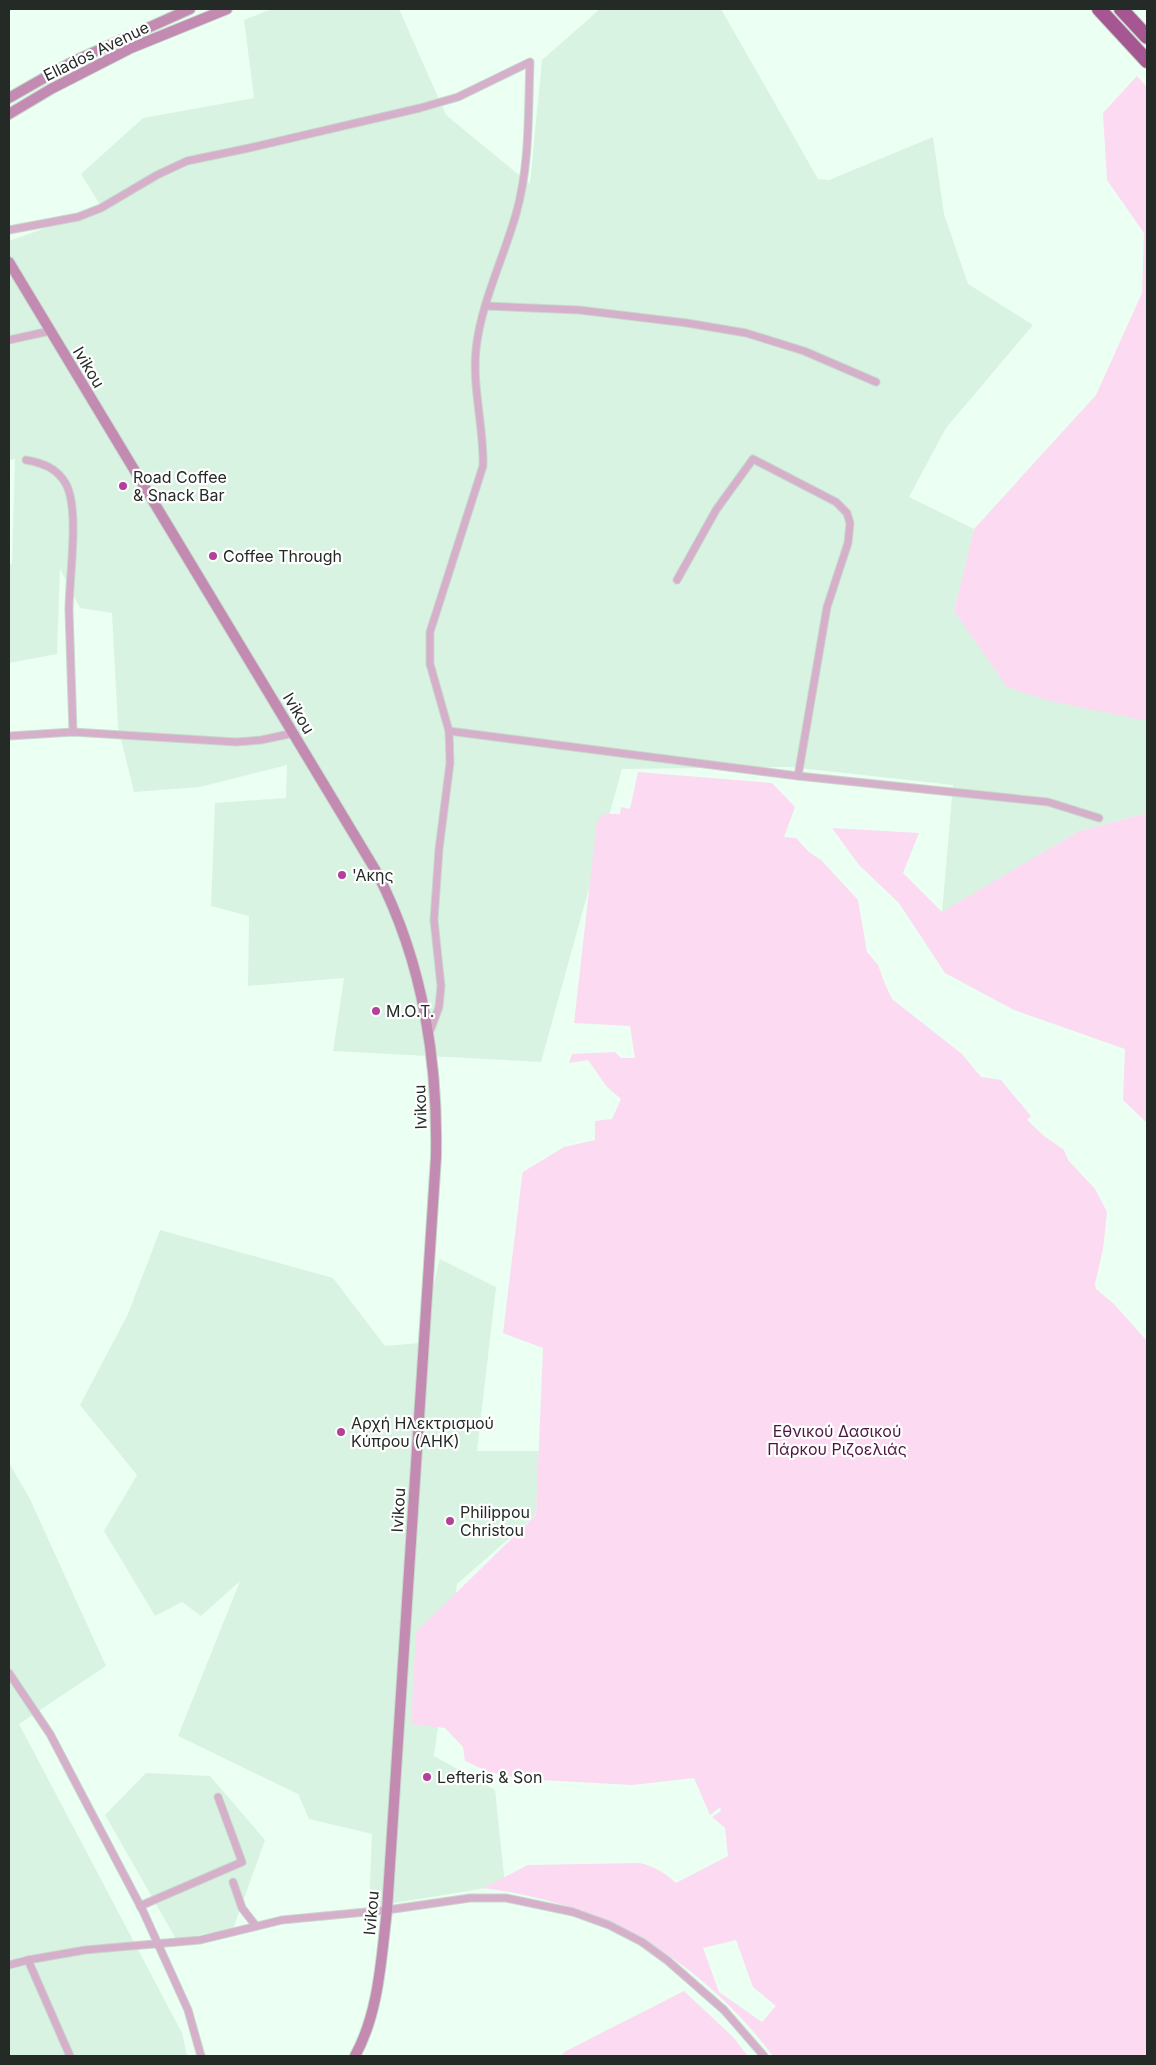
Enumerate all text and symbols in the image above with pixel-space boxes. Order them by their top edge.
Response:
street label: Ellados Avenue [40,17,152,85]
street label: Ivikou [69,343,109,391]
place label: Road Coffee & Snack Bar [133,467,227,505]
marker: Road Coffee & Snack Bar [117,480,129,492]
place label: Coffee Through [223,546,342,566]
marker: Coffee Through [207,550,219,562]
street label: Ivikou [279,689,319,737]
place label: 'Ακης [352,865,394,885]
marker: 'Ακης [336,869,348,881]
place label: M.O.T. [386,1001,434,1021]
marker: M.O.T. [370,1005,382,1017]
street label: Ivikou [409,1084,431,1130]
place label: Αρχή Ηλεκτρισμού Κύπρου (ΑΗΚ) [351,1413,494,1451]
park label: Εθνικού Δασικού Πάρκου Ριζοελιάς [767,1421,907,1459]
marker: Αρχή Ηλεκτρισμού Κύπρου (ΑΗΚ) [335,1426,347,1438]
street label: Ivikou [387,1487,409,1533]
place label: Philippou Christou [460,1502,530,1540]
marker: Philippou Christou [444,1515,456,1527]
place label: Lefteris & Son [437,1767,542,1787]
marker: Lefteris & Son [421,1771,433,1783]
street label: Ivikou [359,1890,383,1936]

